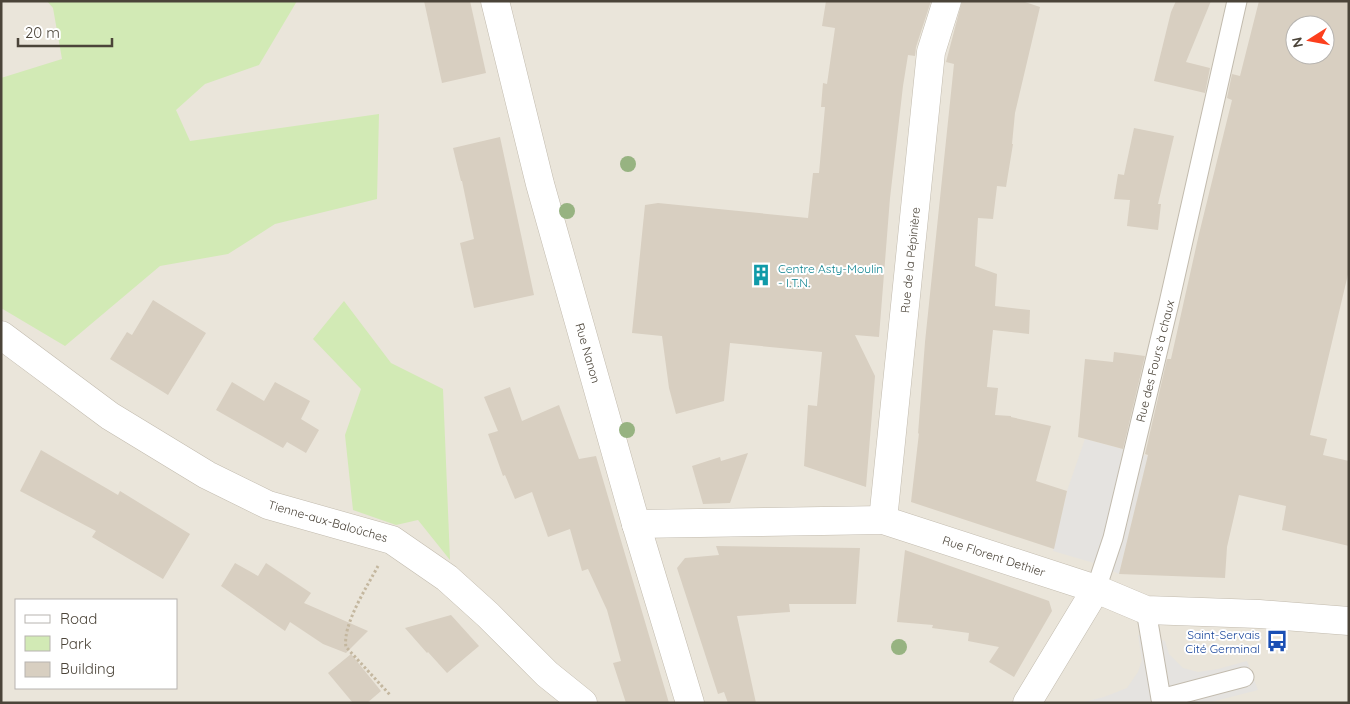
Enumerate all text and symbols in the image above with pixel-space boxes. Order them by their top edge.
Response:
scale bar [18,15,111,47]
north arrow [1285,15,1335,65]
text: 20 m [25,23,60,42]
text: N [1287,36,1307,49]
street label: Rue de la Pépinière [897,206,923,314]
place label: Centre Asty-Moulin - I.T.N. [778,261,883,290]
building icon: Centre Asty-Moulin - I.T.N. [748,262,774,288]
street label: Rue des Fours à chaux [1133,298,1177,424]
street label: Rue Nanon [572,321,604,385]
street label: Tienne-aux-Baloûches [267,497,390,545]
street label: Rue Florent Dethier [941,532,1048,580]
legend [15,599,178,689]
text: Road [60,609,97,628]
place label: Saint-Servais Cité Germinal [1185,627,1260,656]
bus stop icon: Saint-Servais Cité Germinal [1264,628,1290,654]
text: Park [60,634,92,653]
text: Building [60,659,115,678]

